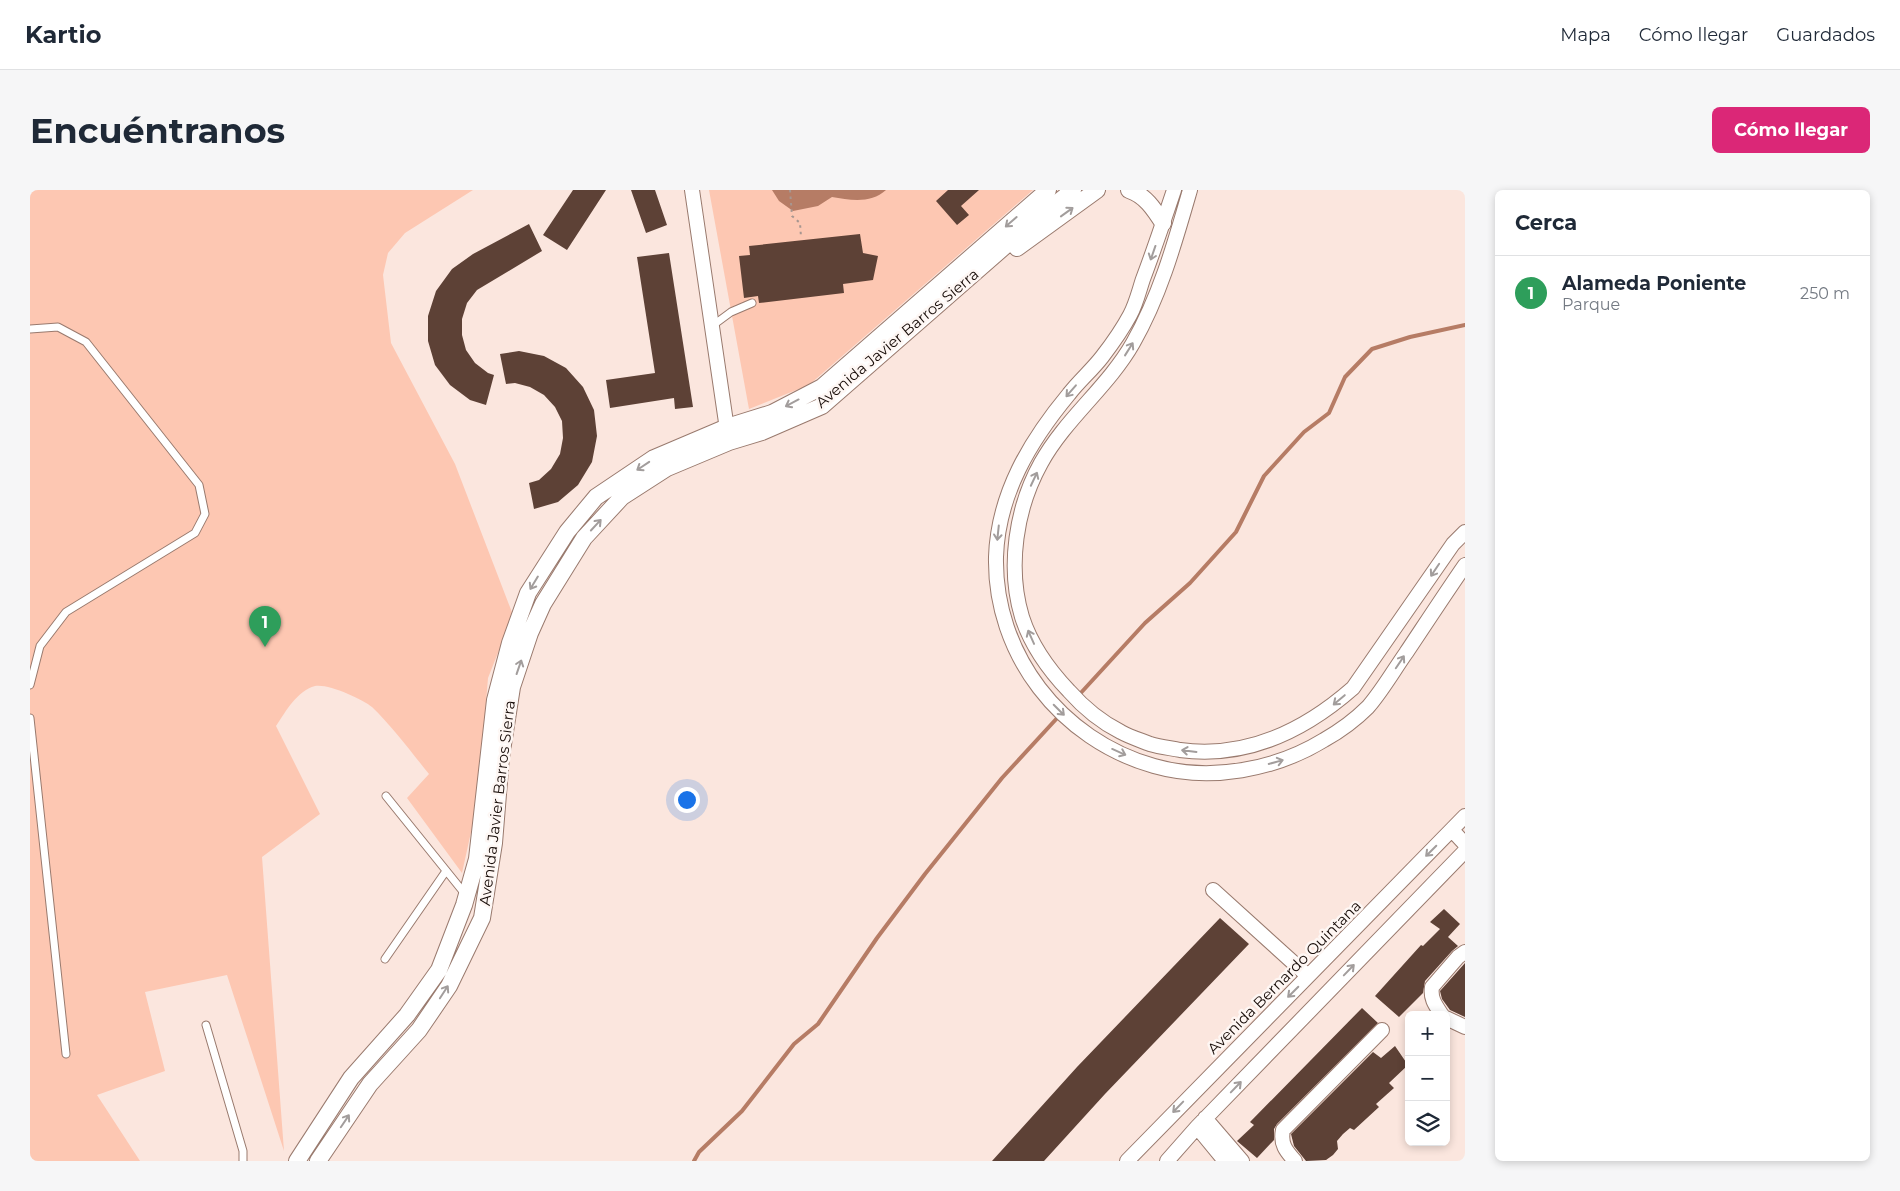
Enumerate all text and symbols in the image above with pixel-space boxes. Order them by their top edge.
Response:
text: Kartio [25,20,101,49]
text: Mapa [1560,24,1611,46]
text: Cómo llegar [1639,24,1748,46]
text: Guardados [1776,24,1875,46]
button: Cómo llegar [1712,107,1870,153]
text: Encuéntranos [30,109,285,152]
one-way arrow [1060,207,1074,217]
text: Cerca [1515,210,1577,235]
one-way arrow [1005,216,1018,227]
one-way arrow [1148,245,1157,260]
street label: Avenida Javier Barros Sierra [812,264,982,412]
text: Alameda Poniente [1562,272,1746,295]
text: 1 [1528,284,1534,303]
text: 250 m [1800,284,1850,303]
text: Parque [1562,295,1620,314]
one-way arrow [1125,342,1135,356]
one-way arrow [1066,384,1077,397]
one-way arrow [784,398,799,408]
one-way arrow [636,461,650,471]
one-way arrow [1029,472,1039,487]
one-way arrow [590,519,602,532]
one-way arrow [994,525,1003,541]
one-way arrow [1430,563,1440,577]
one-way arrow [528,576,538,590]
pin: 1 [249,606,281,647]
one-way arrow [1026,630,1035,645]
one-way arrow [1395,656,1405,670]
one-way arrow [515,660,524,675]
one-way arrow [1333,695,1346,706]
street label: Avenida Javier Barros Sierra [475,699,519,907]
one-way arrow [1053,704,1065,716]
one-way arrow [1181,746,1197,756]
one-way arrow [1111,748,1126,758]
one-way arrow [1268,756,1284,766]
your location [674,787,700,813]
one-way arrow [1425,845,1437,857]
street label: Avenida Bernardo Quintana [1203,896,1365,1058]
one-way arrow [1343,964,1356,976]
one-way arrow [439,985,449,999]
one-way arrow [1287,985,1299,997]
map controls [1405,1011,1450,1146]
button: + [1405,1011,1450,1056]
button: − [1405,1056,1450,1101]
one-way arrow [1230,1080,1242,1093]
one-way arrow [1173,1101,1185,1113]
button: layers [1405,1101,1450,1146]
one-way arrow [341,1114,351,1128]

